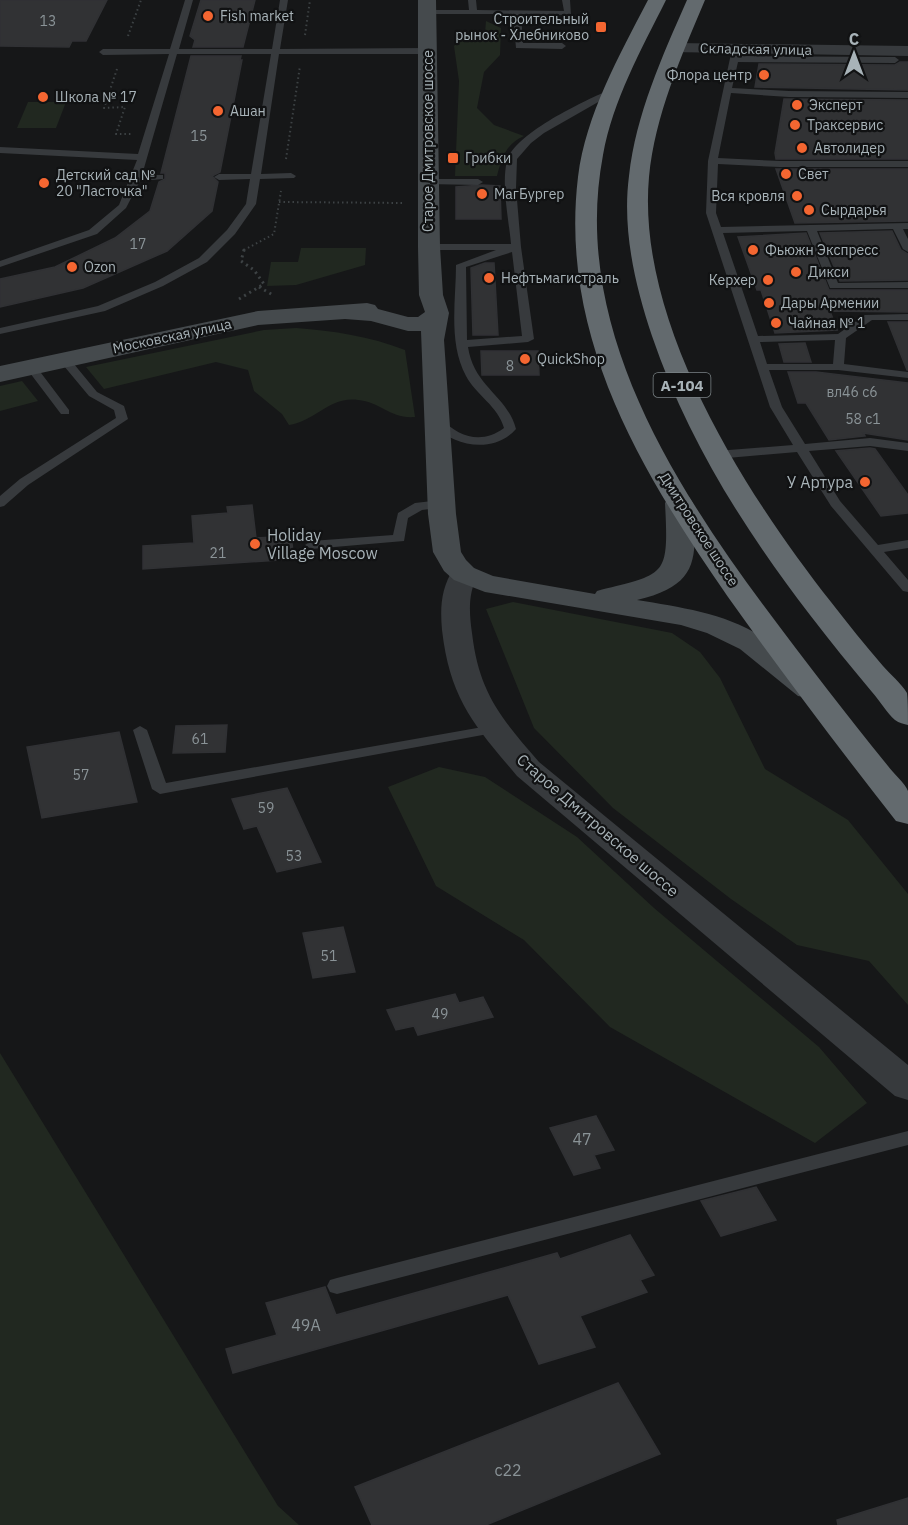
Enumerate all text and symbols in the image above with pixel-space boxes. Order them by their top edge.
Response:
place label: Fish market [220,7,294,25]
marker: Fish market [201,9,215,23]
place label: Строительный рынок - Хлебниково [455,10,589,44]
house number: 13 [40,12,56,30]
marker: Строительный рынок - Хлебниково [594,20,608,34]
north arrow [824,24,884,84]
text: С [849,29,859,49]
street label: Складская улица [700,39,813,59]
street label: Старое Дмитровское шоссе [419,50,437,232]
place label: Флора центр [667,66,752,84]
marker: Флора центр [757,68,771,82]
place label: Школа № 17 [55,88,137,106]
marker: Школа № 17 [36,90,50,104]
place label: Эксперт [809,96,863,114]
marker: Эксперт [790,98,804,112]
place label: Ашан [230,102,266,120]
marker: Ашан [211,104,225,118]
place label: Траксервис [807,116,883,134]
marker: Траксервис [788,118,802,132]
house number: 15 [191,127,207,145]
place label: Автолидер [814,139,885,157]
marker: Автолидер [795,141,809,155]
place label: Грибки [465,149,511,167]
marker: Грибки [446,151,460,165]
place label: Свет [798,165,829,183]
place label: Детский сад № 20 "Ласточка" [56,166,155,200]
marker: Свет [779,167,793,181]
marker: Детский сад № 20 "Ласточка" [37,176,51,190]
place label: МагБургер [494,185,564,203]
marker: МагБургер [475,187,489,201]
place label: Вся кровля [711,187,785,205]
marker: Вся кровля [790,189,804,203]
place label: Сырдарья [821,201,887,219]
marker: Сырдарья [802,203,816,217]
house number: 17 [130,235,146,253]
place label: Фьюжн Экспресс [765,241,878,259]
marker: Фьюжн Экспресс [746,243,760,257]
place label: Ozon [84,258,116,276]
marker: Ozon [65,260,79,274]
place label: Дикси [808,263,849,281]
marker: Дикси [789,265,803,279]
place label: Нефтьмагистраль [501,269,619,287]
marker: Нефтьмагистраль [482,271,496,285]
place label: Керхер [709,271,756,289]
marker: Керхер [761,273,775,287]
place label: Дары Армении [781,294,879,312]
marker: Дары Армении [762,296,776,310]
place label: Чайная № 1 [788,314,865,332]
street label: Московская улица [111,315,234,357]
marker: Чайная № 1 [769,316,783,330]
place label: QuickShop [537,350,605,368]
marker: QuickShop [518,352,532,366]
house number: 8 [506,357,514,375]
road number: А-104 [654,373,710,397]
house number: вл46 с6 [826,383,878,401]
house number: 58 с1 [845,410,881,428]
street label: Дмитровское шоссе [655,469,743,590]
place label: У Артура [787,472,853,492]
marker: У Артура [858,475,872,489]
place label: Holiday Village Moscow [267,525,378,563]
marker: Holiday Village Moscow [248,537,262,551]
house number: 21 [210,544,226,562]
house number: 61 [192,730,208,748]
street label: Старое Дмитровское шоссе [513,749,683,901]
house number: 57 [73,766,89,784]
house number: 59 [258,799,274,817]
house number: 53 [286,847,302,865]
house number: 51 [321,947,337,965]
house number: 49 [432,1005,448,1023]
house number: 47 [572,1129,592,1149]
house number: 49А [291,1315,321,1335]
house number: с22 [494,1460,522,1480]

